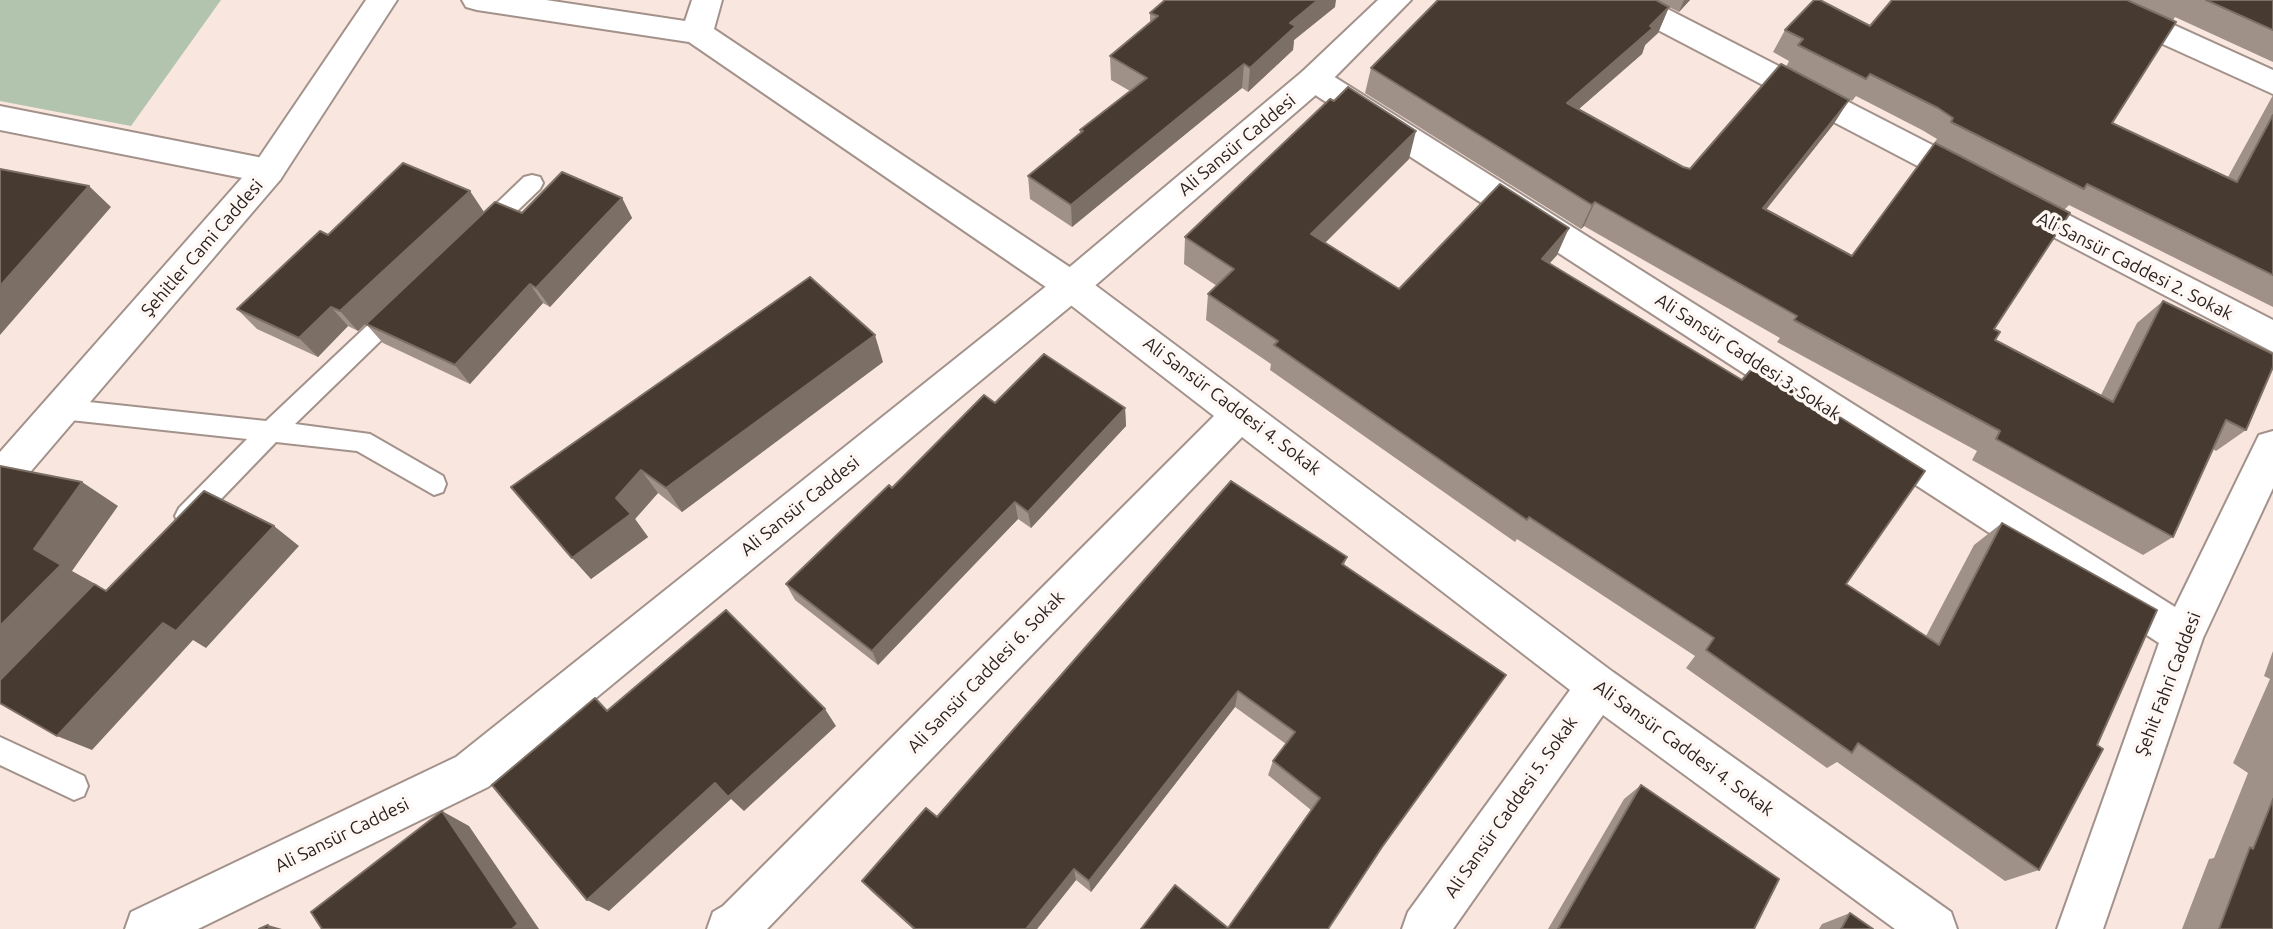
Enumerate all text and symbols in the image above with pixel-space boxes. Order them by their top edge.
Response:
street label: Ali Sansür Caddesi [1174,90,1300,200]
street label: Şehitler Cami Caddesi [137,175,267,321]
street label: Ali Sansür Caddesi 2. Sokak [2034,207,2236,325]
street label: Ali Sansür Caddesi 3. Sokak [1651,289,1845,425]
street label: Ali Sansür Caddesi 4. Sokak [1139,332,1325,480]
street label: Ali Sansür Caddesi [736,452,864,560]
street label: Ali Sansür Caddesi 6. Sokak [903,587,1069,757]
street label: Şehit Fahri Caddesi [2131,609,2205,759]
street label: Ali Sansür Caddesi 4. Sokak [1590,676,1778,820]
street label: Ali Sansür Caddesi 5. Sokak [1440,712,1582,902]
street label: Ali Sansür Caddesi [271,793,413,877]

